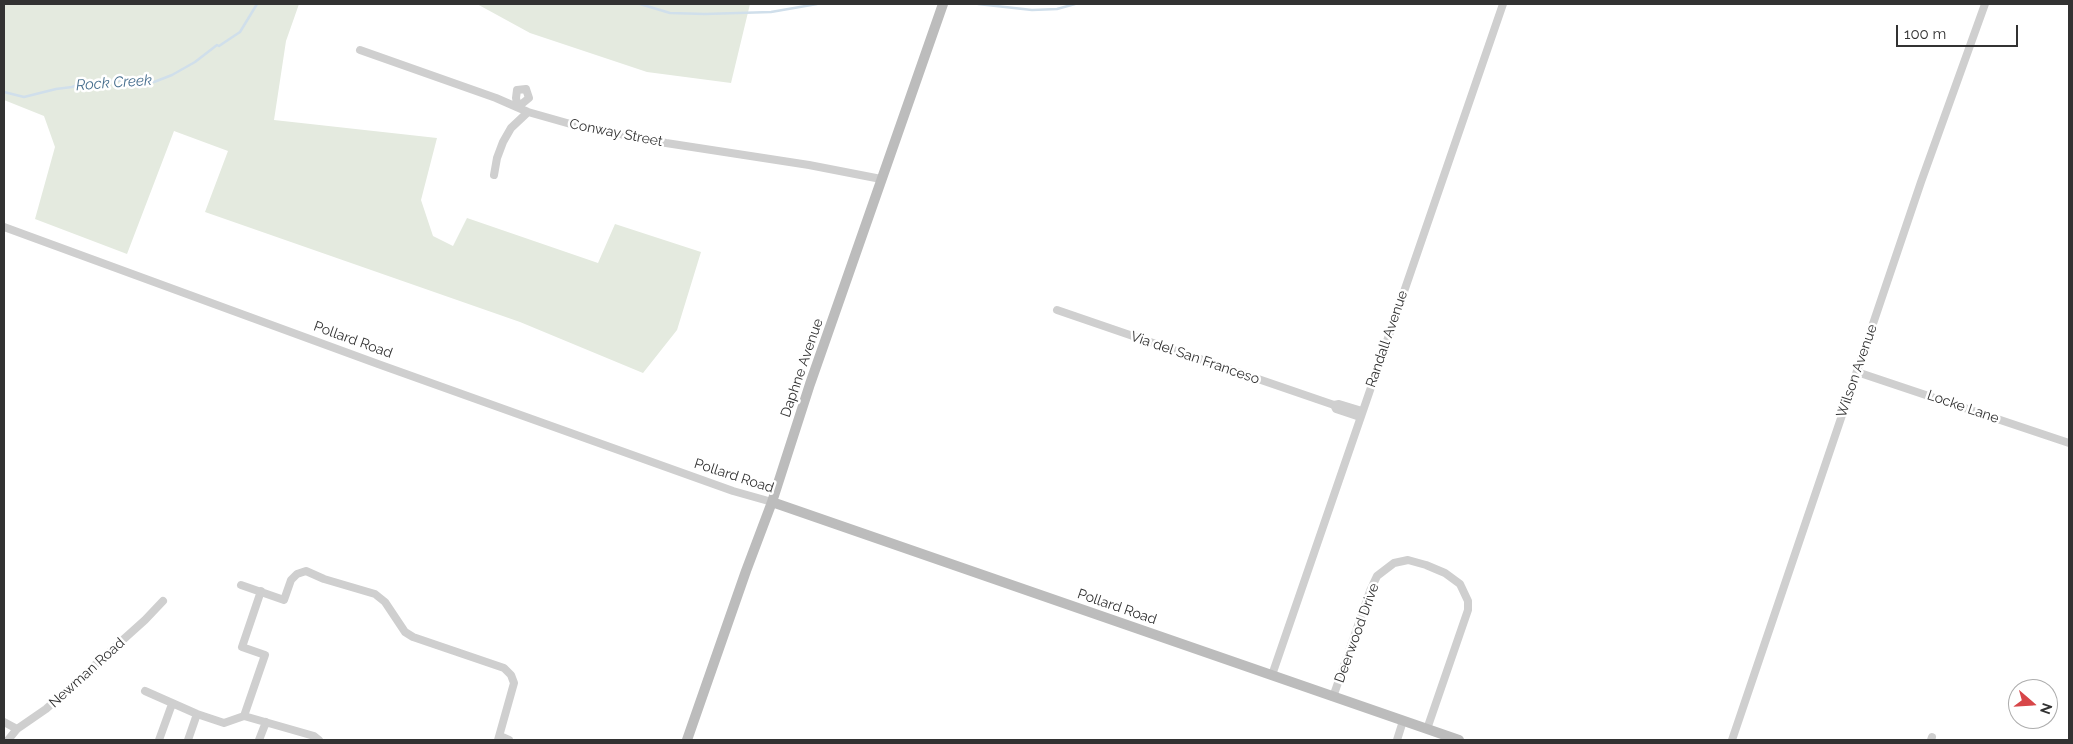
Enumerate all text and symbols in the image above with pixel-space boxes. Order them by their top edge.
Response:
scale bar [1898,15,2020,47]
text: 100 m [1904,25,1946,43]
water label: Rock Creek [75,71,153,95]
street label: Conway Street [568,116,664,150]
street label: Randall Avenue [1363,288,1411,390]
street label: Daphne Avenue [777,316,827,420]
street label: Pollard Road [311,318,395,362]
street label: Wilson Avenue [1833,322,1881,420]
street label: Via del San Franceso [1128,328,1262,388]
street label: Locke Lane [1925,387,2001,427]
street label: Pollard Road [692,455,776,497]
street label: Deerwood Drive [1331,581,1383,685]
street label: Pollard Road [1075,586,1159,628]
street label: Newman Road [46,635,128,711]
north arrow [2008,679,2058,729]
text: N [2037,701,2056,716]

